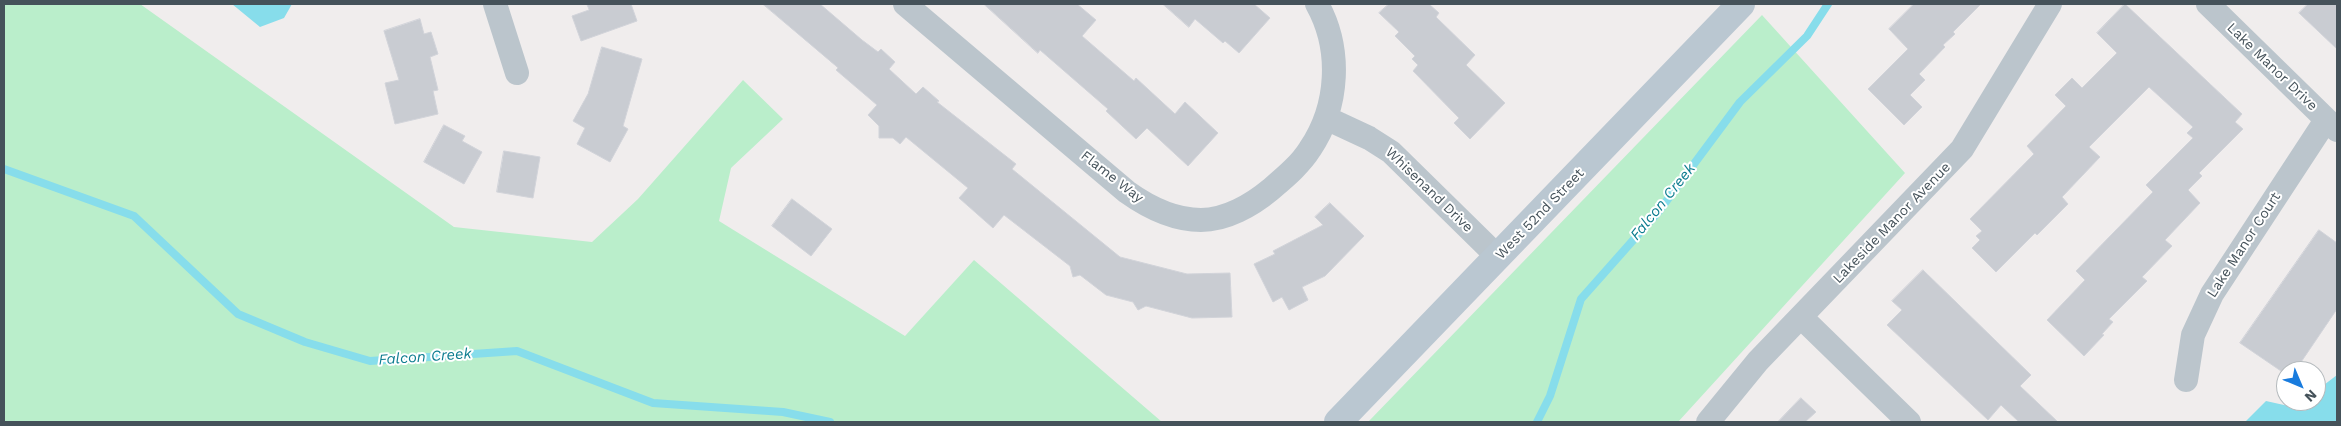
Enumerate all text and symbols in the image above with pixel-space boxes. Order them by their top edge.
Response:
street label: Lake Manor Drive [2223,20,2321,114]
street label: Whisenand Drive [1382,144,1476,236]
street label: Flame Way [1077,147,1147,207]
street label: Lakeside Manor Avenue [1830,159,1954,287]
water label: Falcon Creek [1627,160,1699,244]
street label: West 52nd Street [1492,165,1588,263]
street label: Lake Manor Court [2204,189,2284,301]
water label: Falcon Creek [378,345,472,369]
north arrow [2276,361,2326,411]
text: N [2302,387,2320,405]

